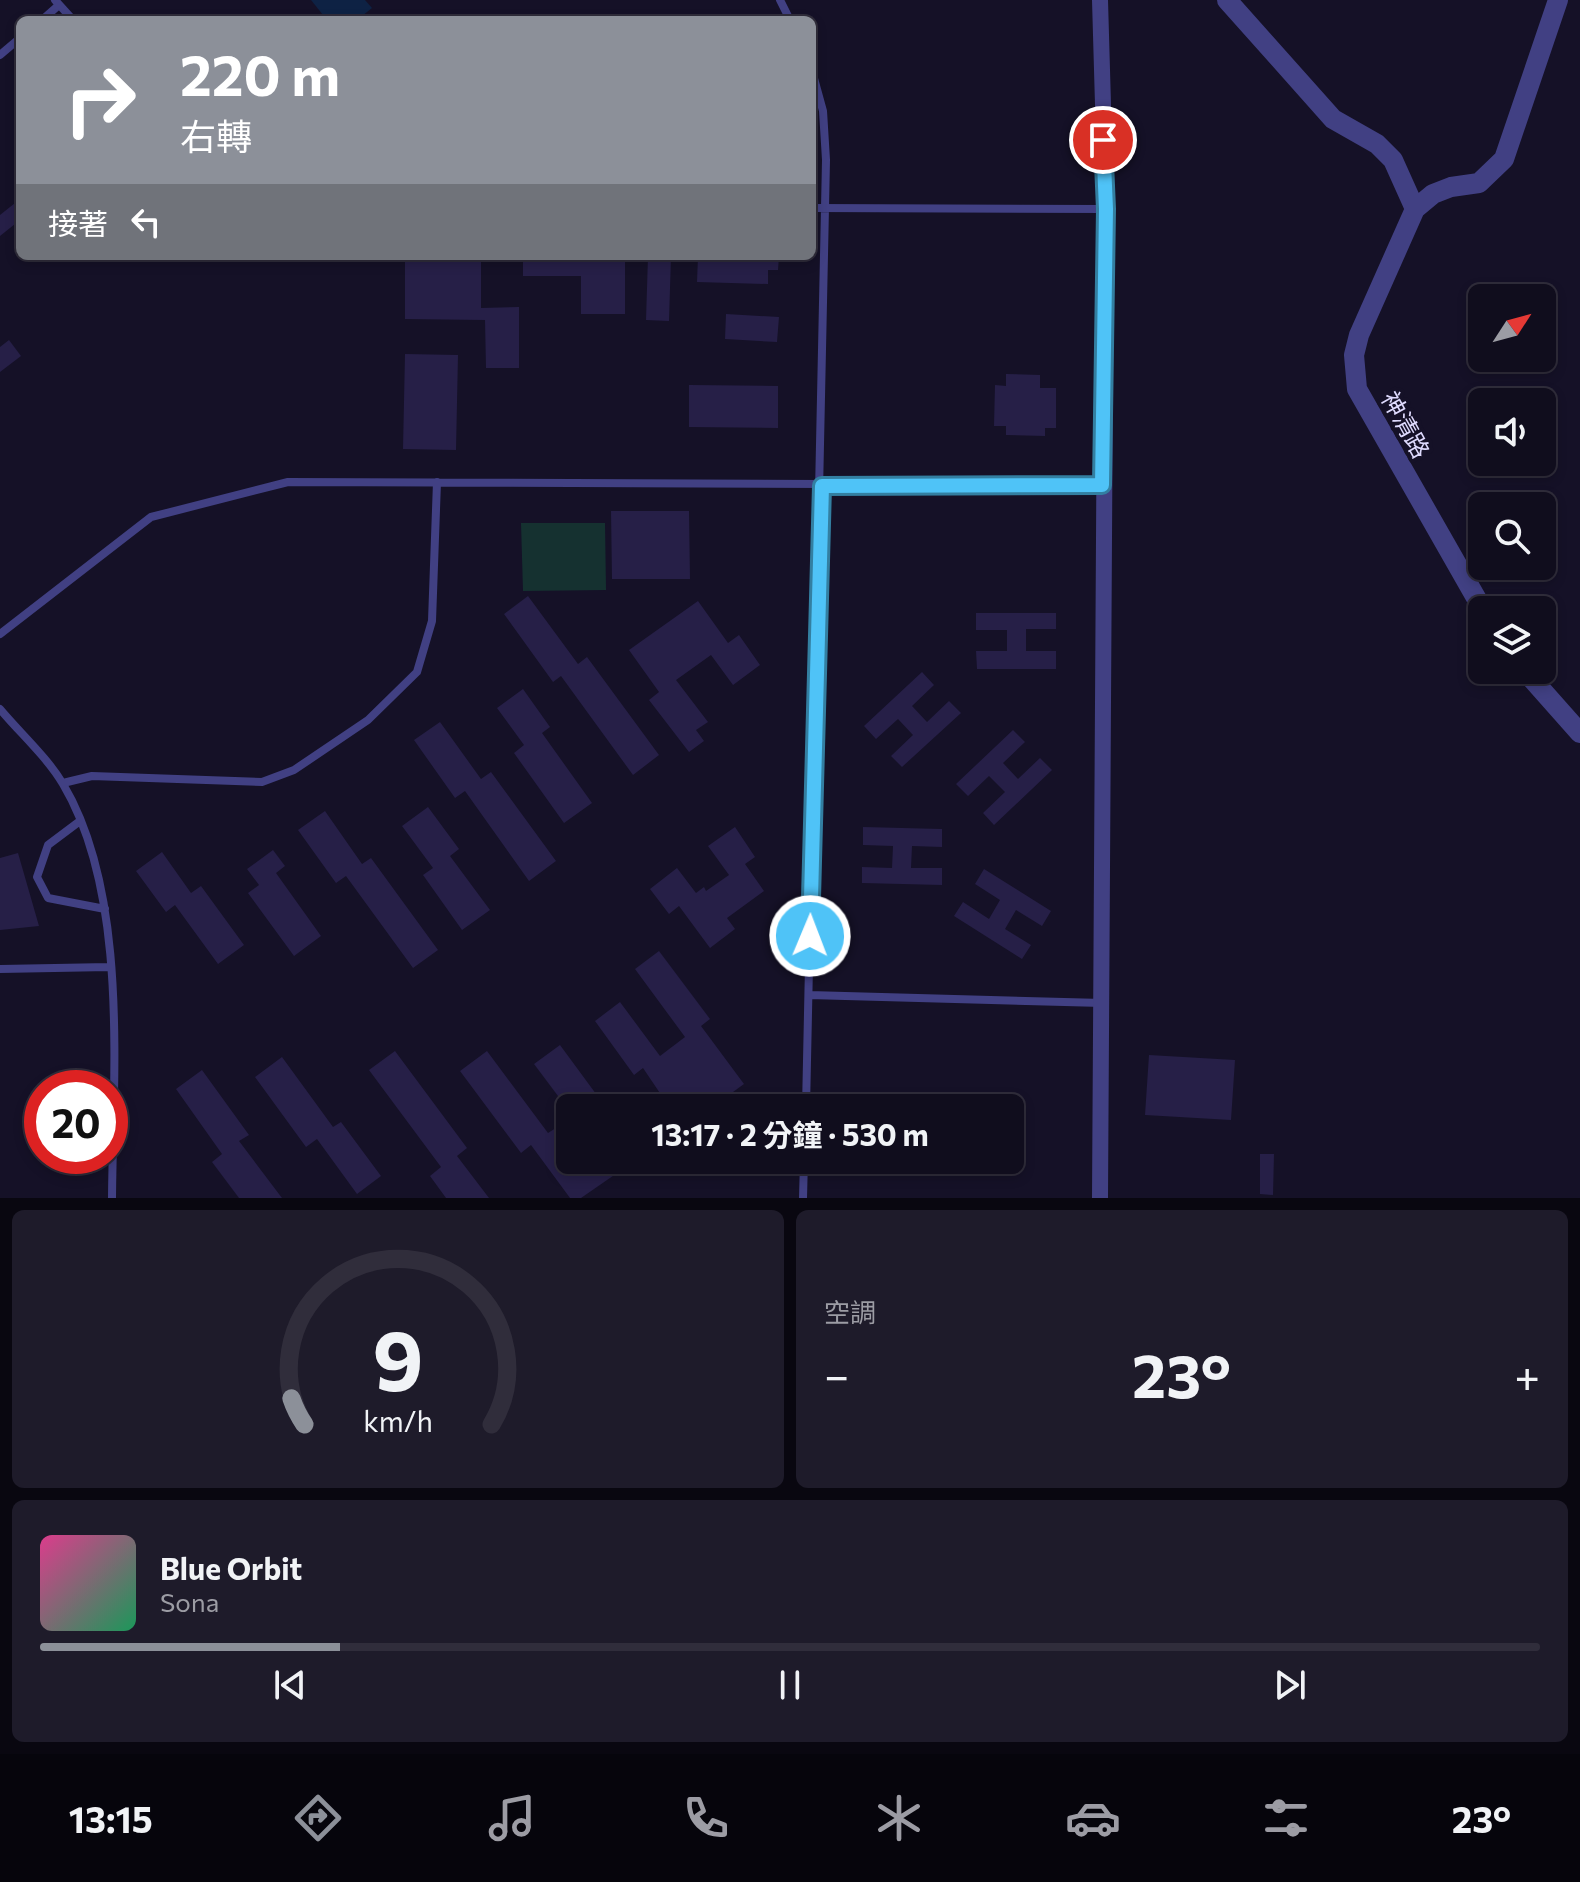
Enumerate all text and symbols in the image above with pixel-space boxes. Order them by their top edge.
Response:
text: 220 m [180,39,340,108]
icon: right [48,48,152,152]
pin [1069,106,1137,174]
text: 右轉 [180,113,252,157]
icon: arrive [1081,118,1125,162]
icon: left [124,200,168,244]
text: 接著 [48,204,108,241]
north arrow [1468,284,1556,372]
map controls [1468,284,1556,684]
street label: 神清路 [1376,386,1436,463]
button: sound [1468,388,1556,476]
button: search [1468,492,1556,580]
button: layers [1468,596,1556,684]
position arrow [768,894,852,978]
speed limit sign: 20 [24,1070,128,1174]
text: 13:17 · 2 分鐘 · 530 m [651,1115,929,1152]
text: 空調 [824,1296,876,1327]
text: 9 [372,1306,424,1408]
text: 23° [1132,1337,1231,1410]
text: − [824,1347,849,1401]
text: + [1514,1347,1540,1401]
text: km/h [363,1403,433,1438]
text: Blue Orbit [160,1549,302,1586]
text: Sona [160,1586,219,1617]
icon: previous [268,1663,312,1707]
icon: pause [768,1663,812,1707]
icon: next [1268,1663,1312,1707]
icon: directions [290,1790,346,1846]
icon: music [484,1790,540,1846]
icon: phone [678,1790,734,1846]
icon: climate [871,1790,927,1846]
icon: car [1065,1790,1121,1846]
icon: filters [1258,1790,1314,1846]
text: 13:15 [69,1796,153,1840]
text: 23° [1452,1796,1511,1840]

